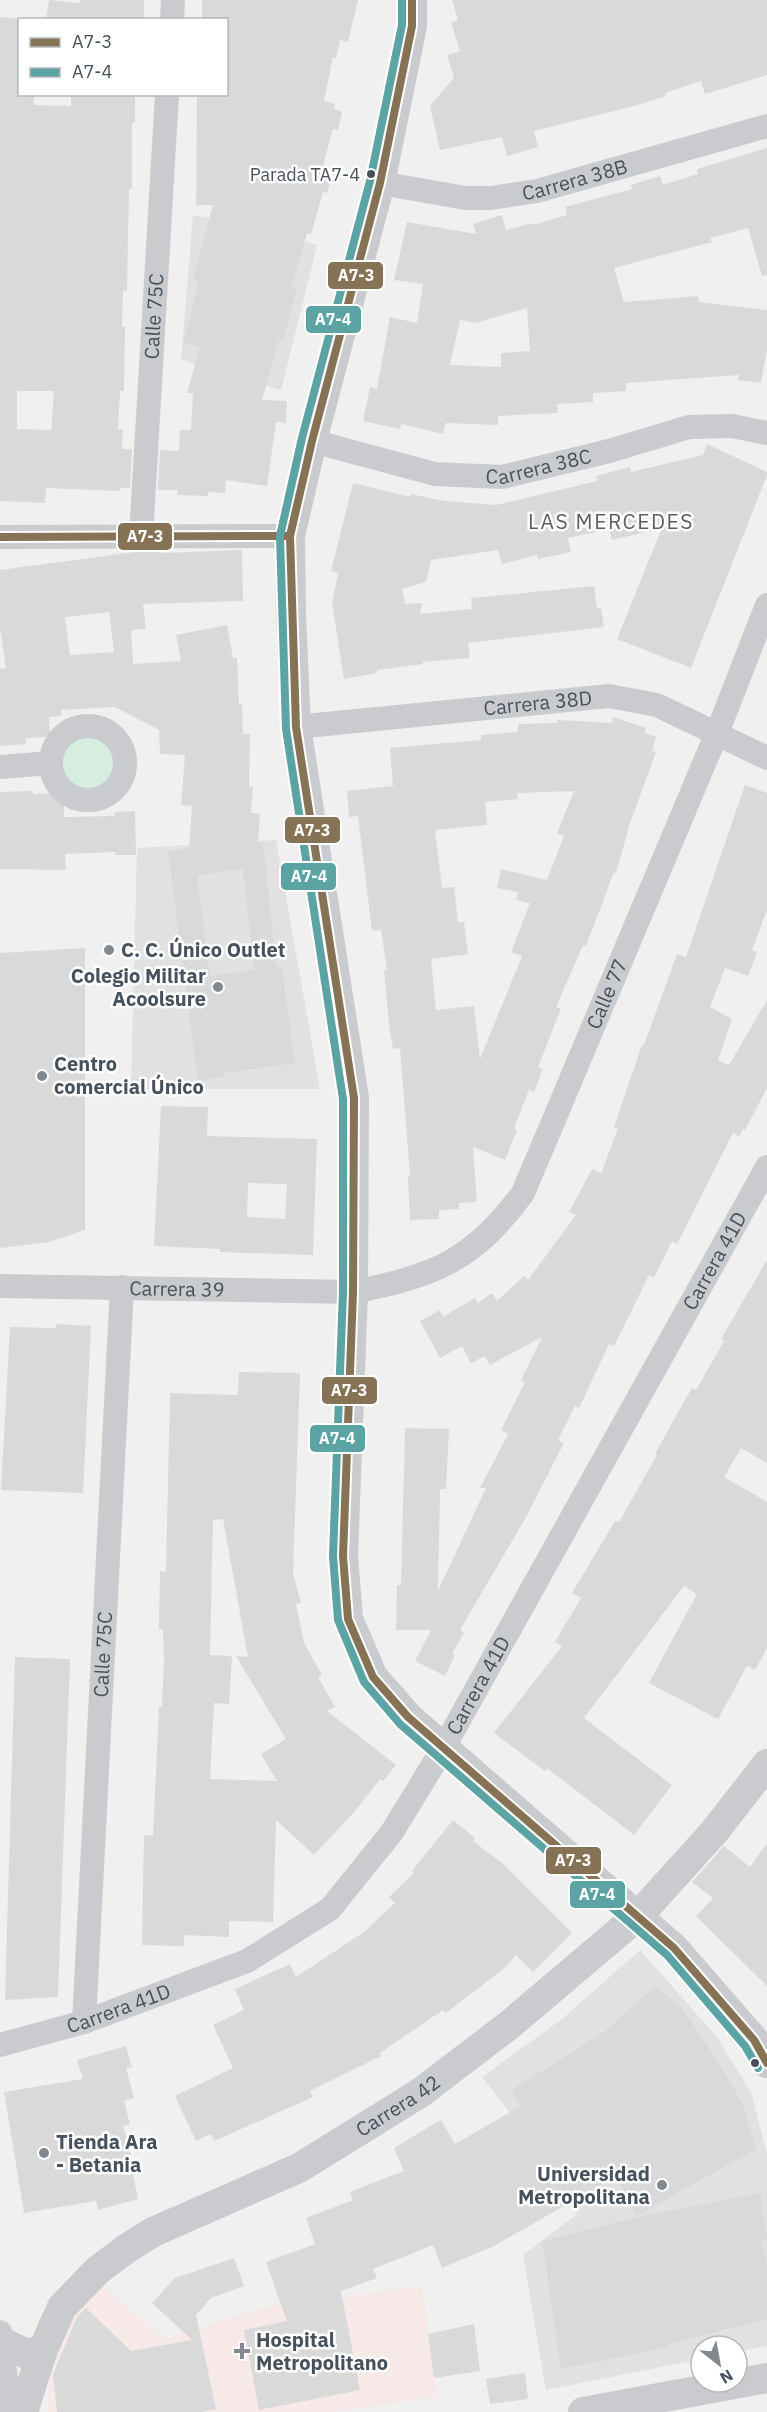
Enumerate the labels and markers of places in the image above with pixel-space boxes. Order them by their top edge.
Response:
place label: Parada TA7-4 [250,163,360,186]
marker: Parada TA7-4 [365,168,377,180]
place label: C. C. Único Outlet [121,936,285,963]
marker: C. C. Único Outlet [102,943,116,957]
place label: Colegio Militar Acoolsure [71,962,206,1012]
marker: Colegio Militar Acoolsure [211,980,225,994]
place label: Centro comercial Único [54,1050,204,1100]
marker: Centro comercial Único [35,1069,49,1083]
unlabelled marker [749,2057,761,2069]
place label: Tienda Ara - Betania [56,2128,158,2178]
marker: Tienda Ara - Betania [37,2146,51,2160]
place label: Universidad Metropolitana [518,2160,650,2210]
marker: Universidad Metropolitana [655,2178,669,2192]
place label: Hospital Metropolitano [256,2326,388,2376]
marker: Hospital Metropolitano [233,2342,251,2360]

